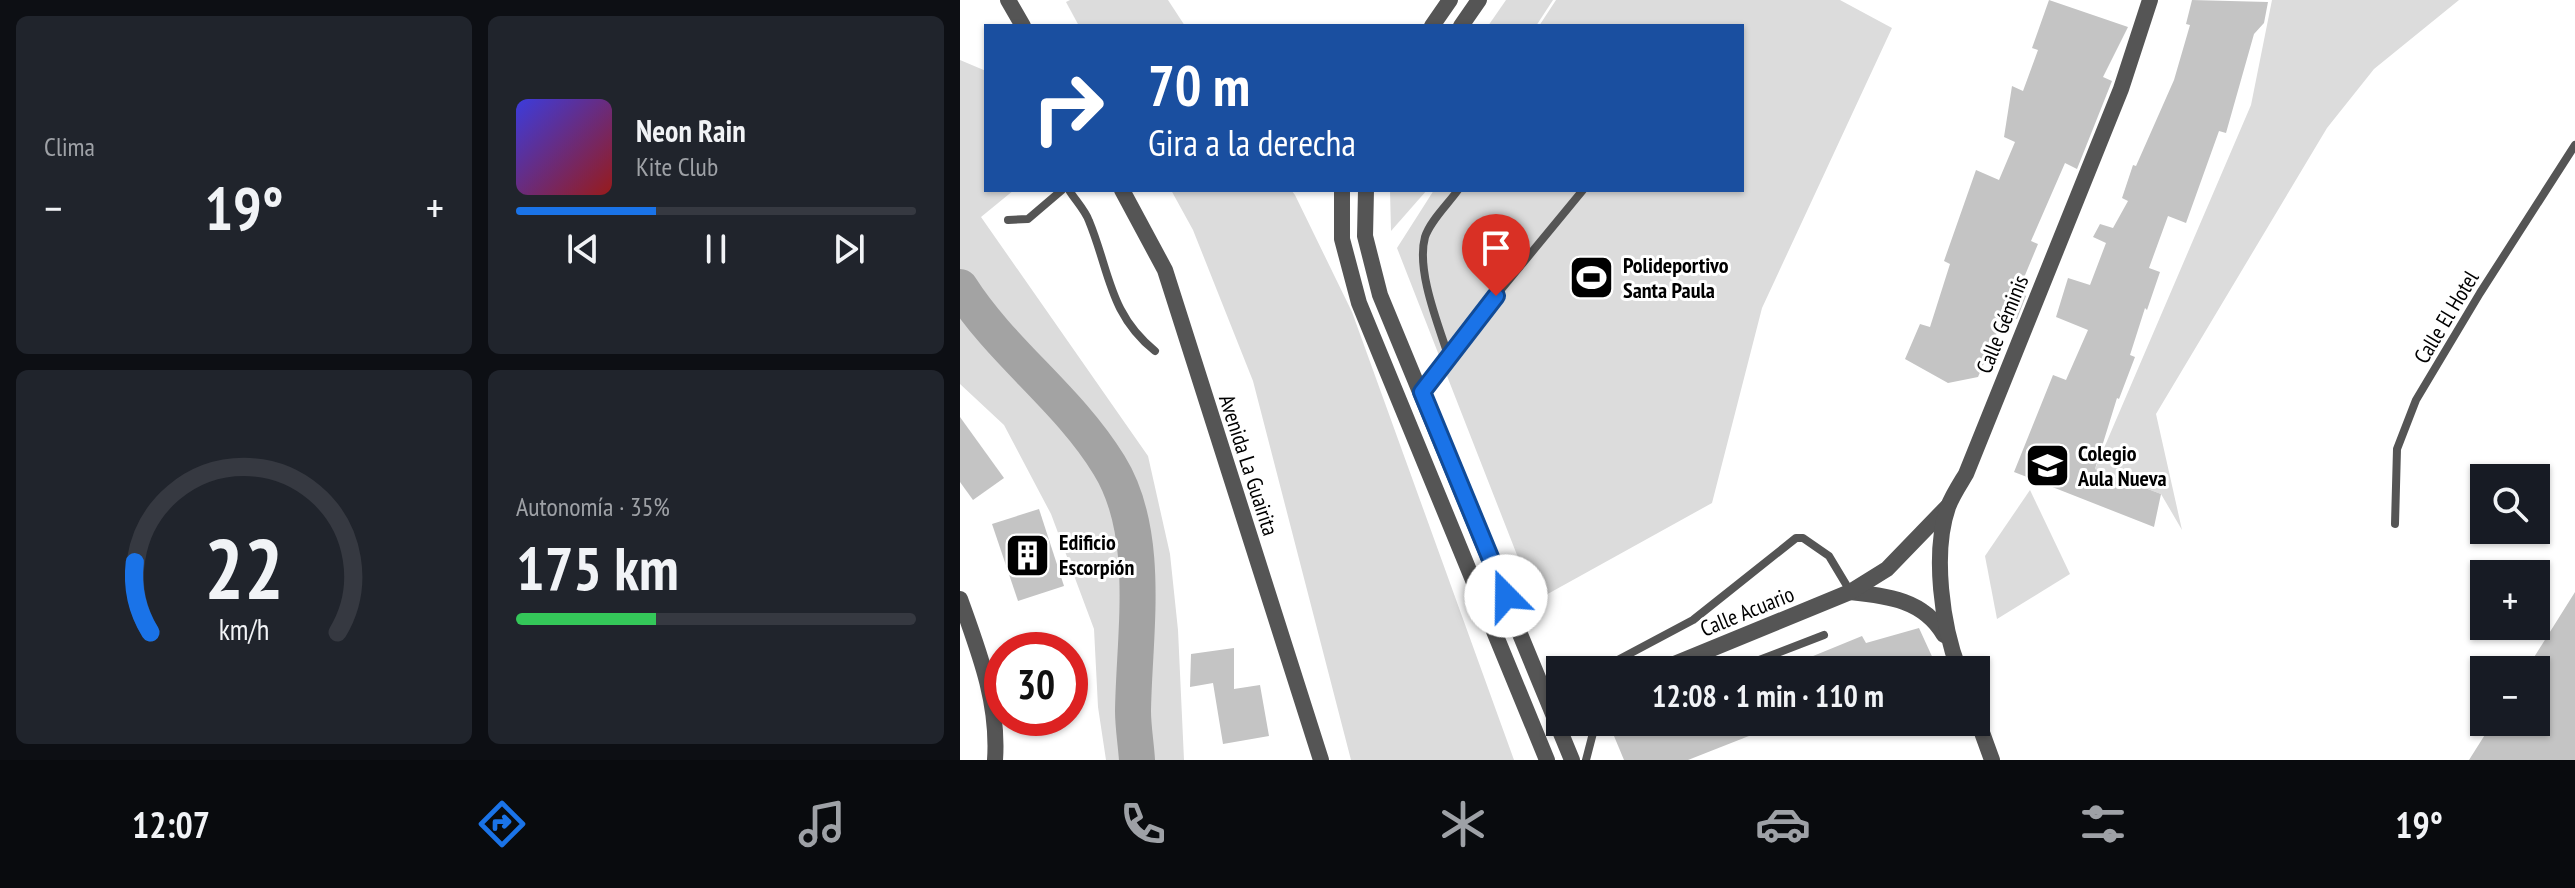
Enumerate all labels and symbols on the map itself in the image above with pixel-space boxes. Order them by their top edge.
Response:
pin [1462,214,1530,296]
place label: Polideportivo Santa Paula [1623,251,1729,304]
sports icon: Polideportivo Santa Paula [1568,254,1616,302]
street label: Calle El Hotel [2407,265,2485,368]
street label: Calle Géminis [1970,271,2034,377]
street label: Avenida La Guairita [1213,391,1285,539]
place label: Colegio Aula Nueva [2077,439,2167,492]
school or university icon: Colegio Aula Nueva [2023,442,2071,490]
place label: Edificio Escorpión [1059,528,1134,581]
building icon: Edificio Escorpión [1004,531,1052,579]
position arrow [1464,554,1548,638]
street label: Calle Acuario [1696,580,1798,642]
speed limit sign: 30 [984,632,1088,736]

